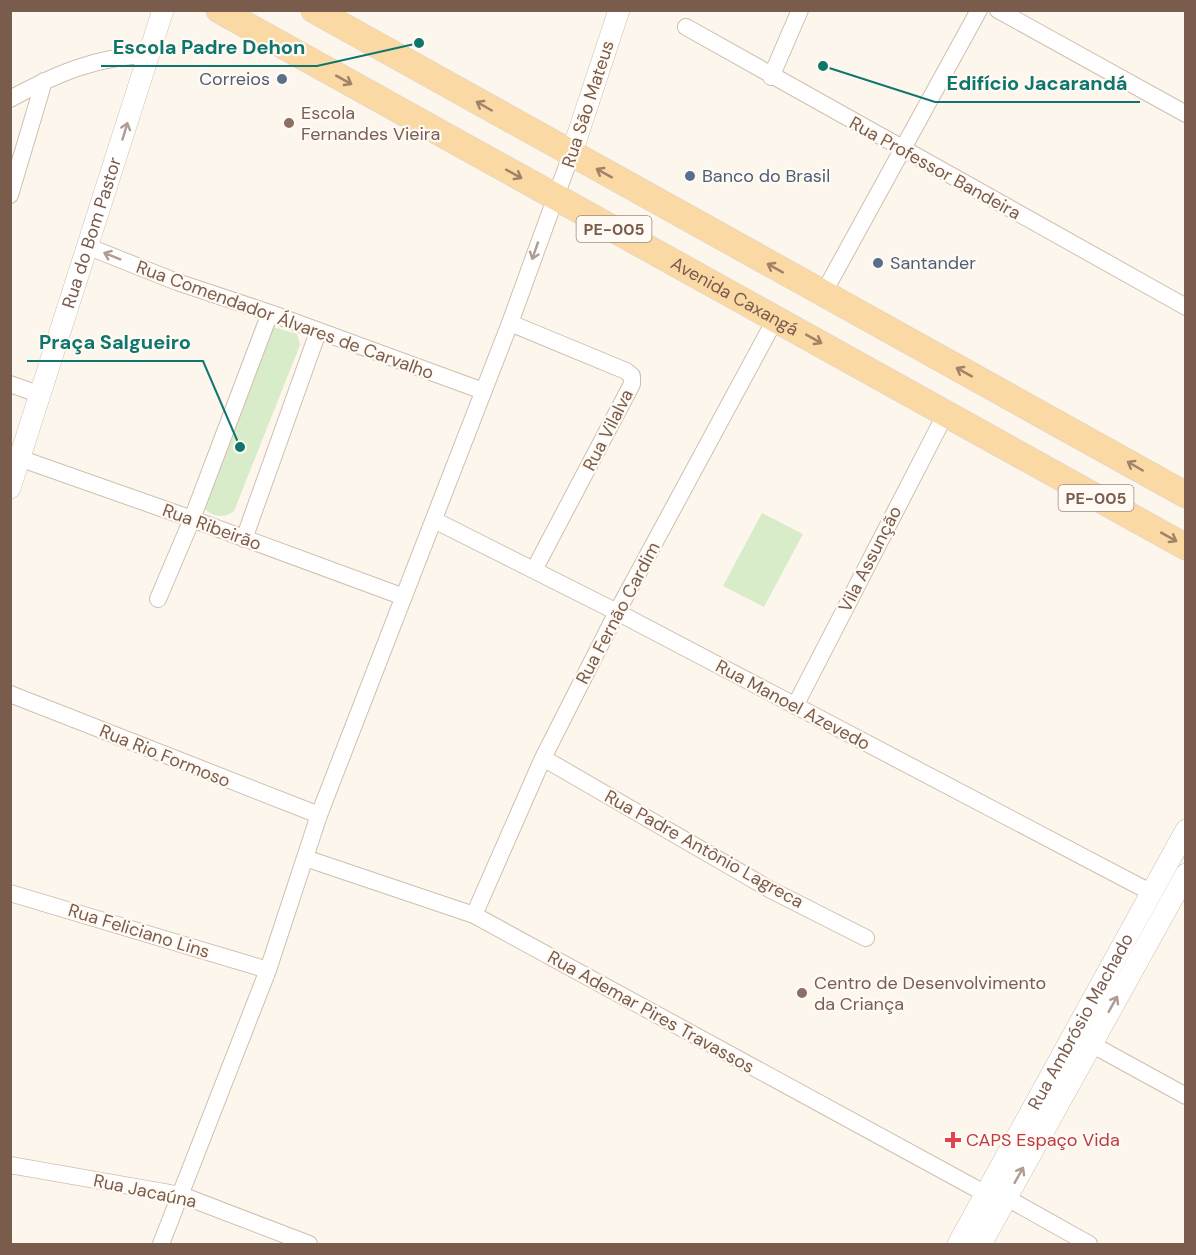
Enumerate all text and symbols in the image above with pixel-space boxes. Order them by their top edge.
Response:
callout: Escola Padre Dehon [101,28,317,66]
text: Escola Padre Dehon [113,34,305,60]
street label: Rua São Mateus [556,37,620,171]
callout: Edifício Jacarandá [935,64,1140,102]
place label: Correios [199,67,270,91]
text: Edifício Jacarandá [947,70,1127,96]
marker: Correios [275,72,289,86]
one-way arrow [335,74,352,86]
one-way arrow [475,99,492,111]
place label: Escola Fernandes Vieira [301,101,440,146]
street label: Rua Professor Bandeira [845,111,1025,225]
marker: Escola Fernandes Vieira [282,116,296,130]
one-way arrow [120,122,131,141]
street label: Rua do Bom Pastor [56,154,127,311]
place label: Banco do Brasil [702,164,830,188]
one-way arrow [596,167,613,179]
one-way arrow [505,169,523,180]
marker: Banco do Brasil [683,169,697,183]
road number: PE-005 [576,216,652,242]
one-way arrow [529,242,540,260]
one-way arrow [104,250,122,261]
street label: Avenida Caxangá [667,251,803,342]
place label: Santander [890,251,976,275]
street label: Rua Comendador Álvares de Carvalho [133,255,437,385]
marker: Santander [871,256,885,270]
one-way arrow [767,261,784,273]
callout: Praça Salgueiro [27,323,203,361]
text: Praça Salgueiro [39,329,191,355]
one-way arrow [805,334,822,346]
one-way arrow [956,366,973,378]
street label: Rua Vilalva [577,385,639,475]
one-way arrow [1127,459,1144,471]
road number: PE-005 [1058,485,1134,511]
street label: Rua Ribeirão [159,498,265,556]
street label: Vila Assunção [833,502,907,616]
one-way arrow [1160,532,1177,544]
street label: Rua Fernão Cardim [570,538,666,688]
street label: Rua Manoel Azevedo [712,654,874,756]
street label: Rua Rio Formoso [96,719,234,793]
street label: Rua Padre Antônio Lagreca [600,784,808,914]
street label: Rua Feliciano Lins [65,898,213,964]
street label: Rua Ambrósio Machado [1022,929,1139,1114]
street label: Rua Ademar Pires Travassos [543,945,759,1079]
place label: Centro de Desenvolvimento da Criança [814,971,1046,1016]
marker: Centro de Desenvolvimento da Criança [795,986,809,1000]
one-way arrow [1108,996,1120,1013]
place label: CAPS Espaço Vida [966,1128,1120,1152]
marker: CAPS Espaço Vida [944,1131,962,1149]
one-way arrow [1014,1166,1025,1184]
street label: Rua Jacaúna [91,1168,199,1214]

